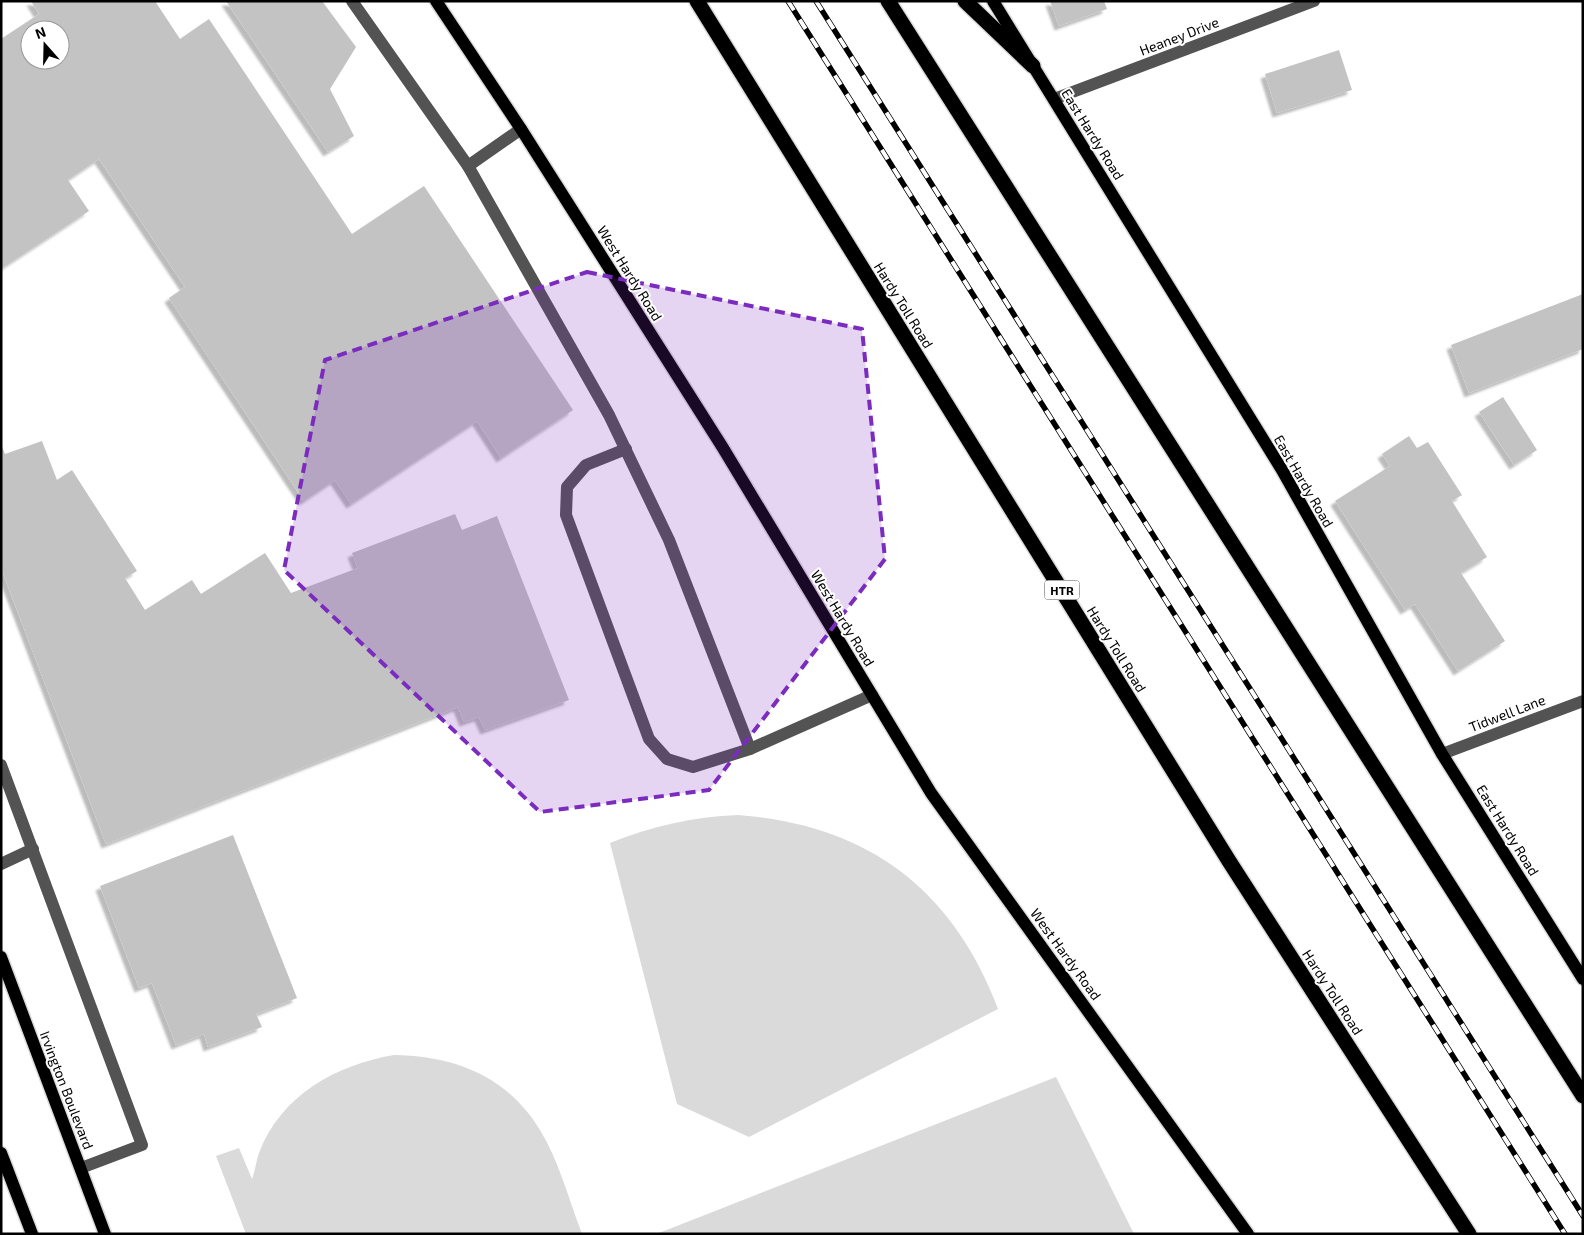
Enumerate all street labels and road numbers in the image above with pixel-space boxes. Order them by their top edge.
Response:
street label: Heaney Drive [1137,13,1221,59]
street label: East Hardy Road [1058,85,1128,183]
street label: West Hardy Road [594,222,666,324]
street label: Hardy Toll Road [871,259,937,351]
street label: East Hardy Road [1271,432,1337,530]
street label: West Hardy Road [808,567,878,669]
road number: HTR [1044,580,1080,600]
street label: Hardy Toll Road [1084,603,1150,695]
street label: Tidwell Lane [1466,691,1548,735]
street label: East Hardy Road [1473,781,1543,879]
street label: West Hardy Road [1027,905,1105,1003]
street label: Hardy Toll Road [1299,946,1367,1038]
street label: Irvington Boulevard [37,1028,97,1152]

